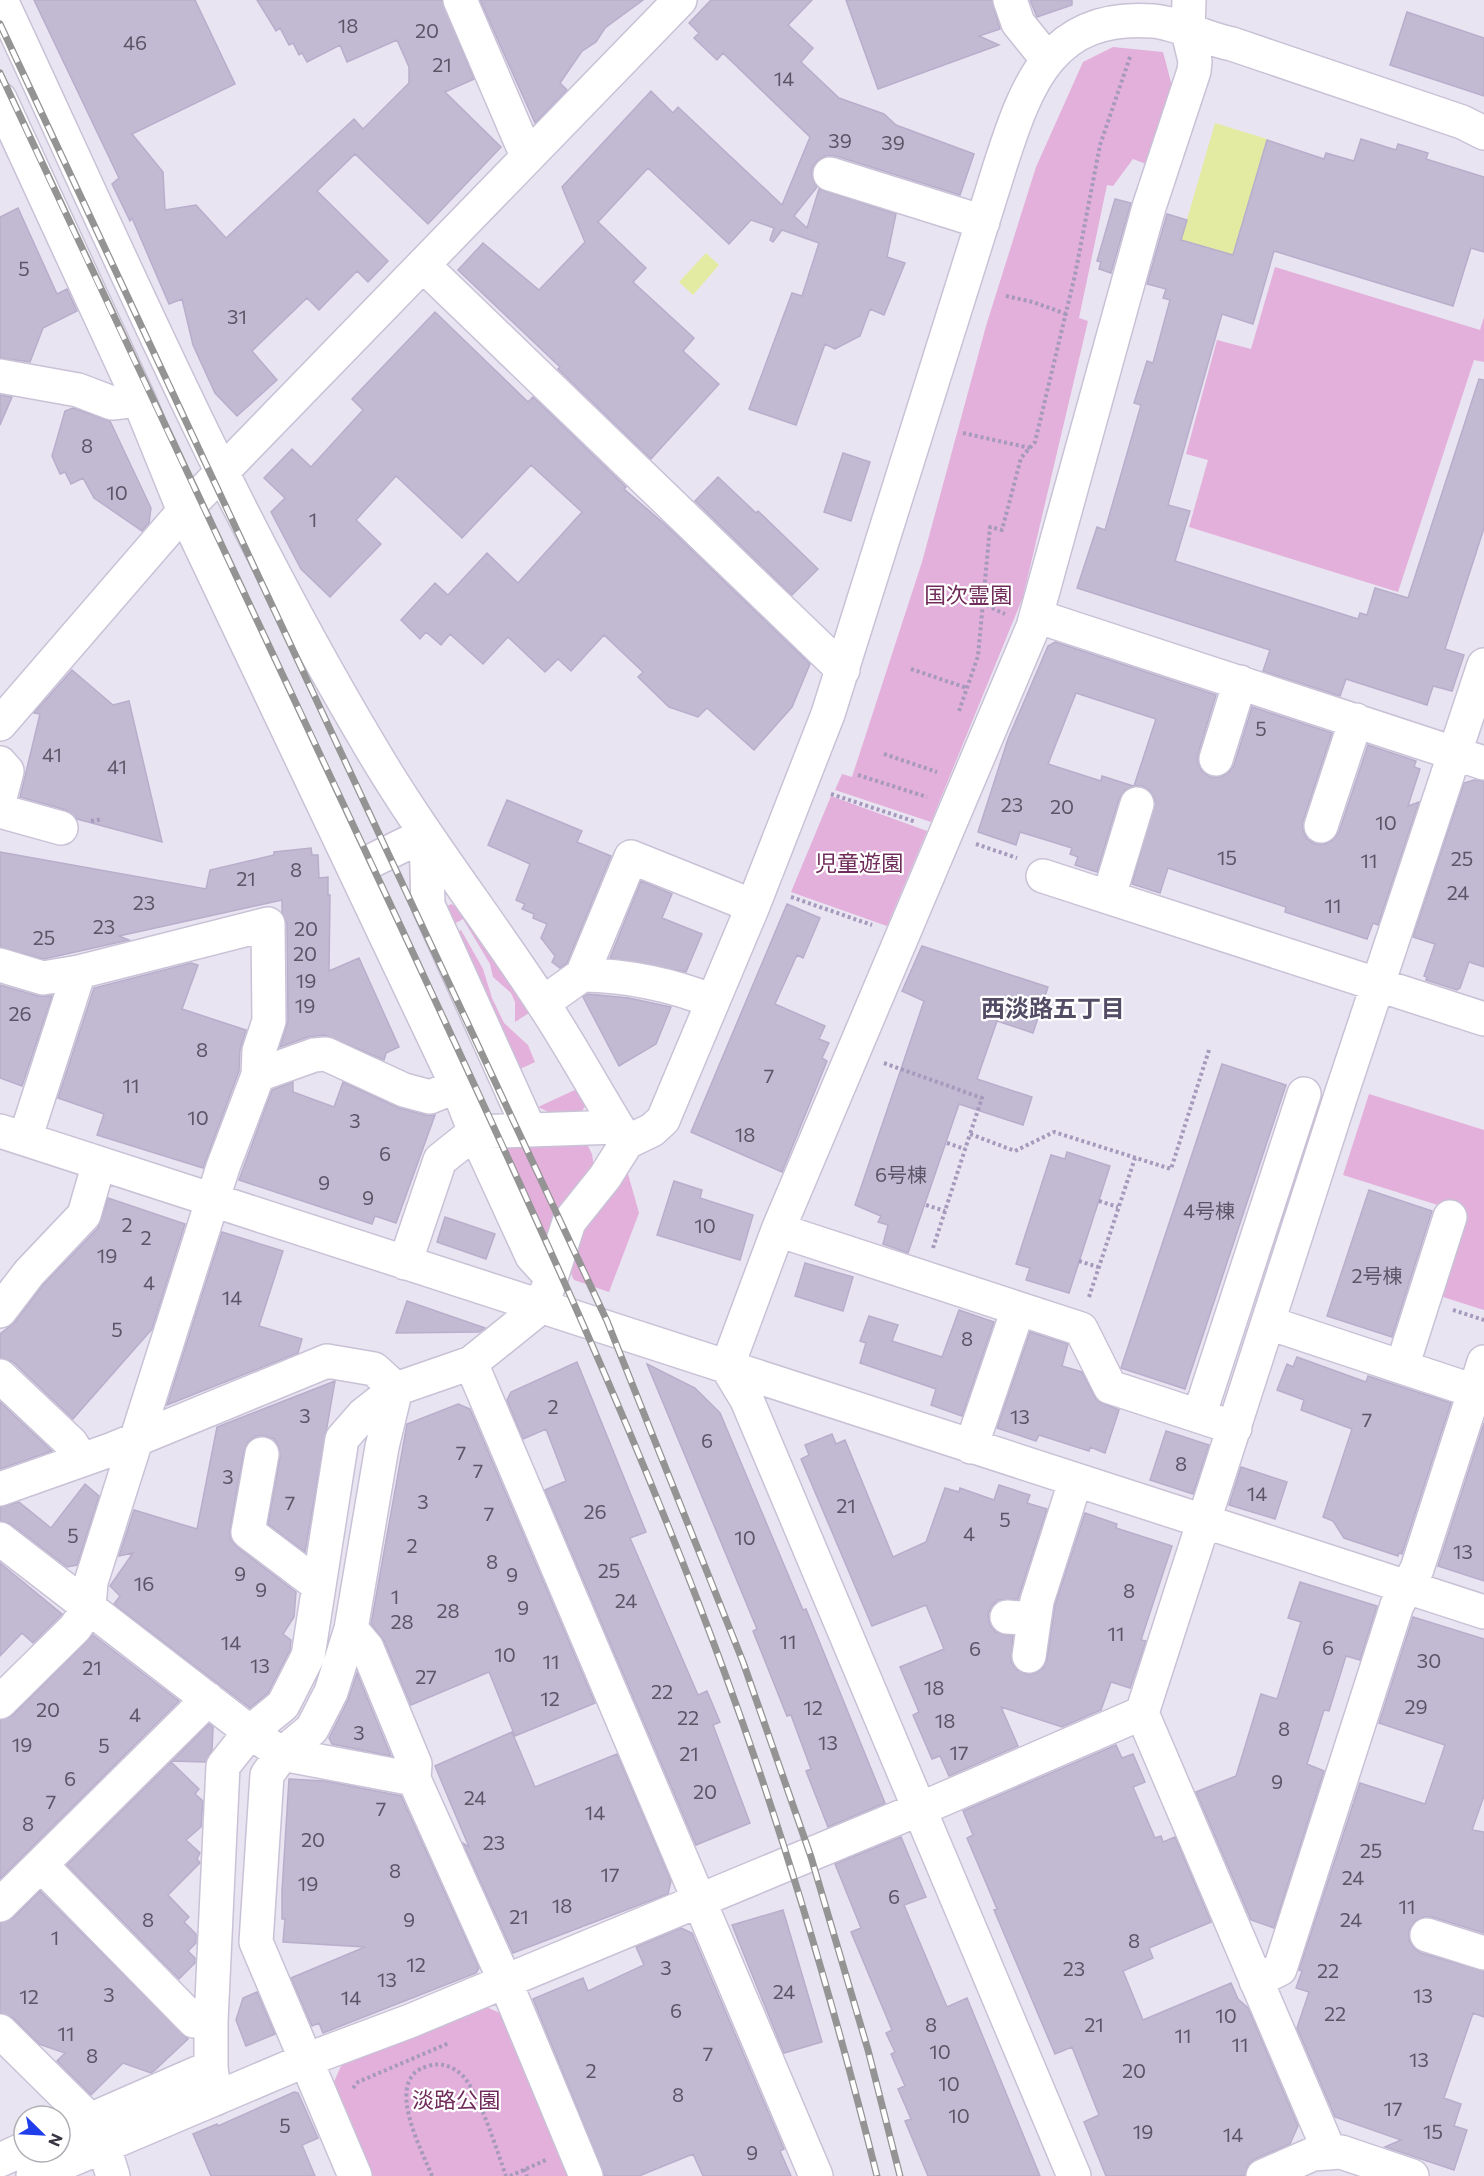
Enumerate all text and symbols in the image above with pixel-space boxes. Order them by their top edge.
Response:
house number: 18 [338,13,358,37]
house number: 20 [415,18,439,42]
house number: 46 [123,30,147,54]
house number: 21 [432,52,452,76]
house number: 14 [774,66,794,90]
house number: 39 [828,128,852,152]
house number: 39 [881,130,905,154]
house number: 5 [18,256,30,280]
house number: 31 [227,304,247,328]
house number: 8 [81,433,93,457]
house number: 10 [106,480,128,504]
house number: 1 [309,507,317,531]
park label: 国次霊園 [924,581,1012,608]
house number: 5 [1255,716,1267,740]
house number: 41 [42,742,62,766]
house number: 41 [107,754,127,778]
house number: 23 [1001,792,1023,816]
house number: 20 [1050,794,1074,818]
house number: 10 [1375,810,1397,834]
house number: 15 [1217,845,1237,869]
house number: 25 [1451,846,1473,870]
house number: 11 [1360,848,1378,872]
park label: 児童遊園 [815,849,903,876]
house number: 8 [290,857,302,881]
house number: 21 [236,866,256,890]
house number: 24 [1447,880,1469,904]
house number: 23 [133,890,155,914]
house number: 11 [1324,893,1342,917]
house number: 23 [93,914,115,938]
house number: 20 [294,916,318,940]
house number: 25 [33,925,55,949]
house number: 20 [293,941,317,965]
house number: 19 [296,968,316,992]
house number: 19 [295,993,315,1017]
district label: 西淡路五丁目 [981,993,1125,1022]
house number: 26 [8,1001,32,1025]
house number: 8 [196,1037,208,1061]
house number: 7 [764,1063,774,1087]
house number: 11 [122,1073,140,1097]
house number: 10 [187,1105,209,1129]
house number: 3 [349,1108,361,1132]
house number: 18 [735,1122,755,1146]
house number: 6 [379,1141,391,1165]
house number: 6号棟 [875,1162,927,1186]
house number: 9 [318,1170,330,1194]
house number: 9 [362,1185,374,1209]
house number: 4号棟 [1183,1198,1235,1222]
house number: 2 [121,1212,133,1236]
house number: 10 [694,1213,716,1237]
house number: 2 [140,1225,152,1249]
house number: 19 [97,1243,117,1267]
house number: 2号棟 [1351,1263,1403,1287]
house number: 4 [143,1270,155,1294]
house number: 14 [222,1285,242,1309]
house number: 5 [111,1317,123,1341]
house number: 8 [961,1326,973,1350]
house number: 2 [547,1394,559,1418]
house number: 3 [299,1403,311,1427]
house number: 13 [1010,1404,1030,1428]
house number: 7 [1362,1407,1372,1431]
house number: 6 [701,1428,713,1452]
house number: 7 [456,1440,466,1464]
house number: 8 [1175,1451,1187,1475]
house number: 7 [473,1458,483,1482]
house number: 3 [222,1464,234,1488]
house number: 14 [1247,1481,1267,1505]
house number: 3 [417,1489,429,1513]
house number: 7 [285,1490,295,1514]
house number: 21 [836,1493,856,1517]
house number: 26 [583,1499,607,1523]
house number: 7 [484,1501,494,1525]
house number: 5 [999,1507,1011,1531]
house number: 4 [963,1521,975,1545]
house number: 5 [67,1523,79,1547]
house number: 10 [734,1525,756,1549]
house number: 2 [406,1533,418,1557]
house number: 13 [1453,1539,1473,1563]
house number: 8 [486,1549,498,1573]
house number: 25 [598,1558,620,1582]
house number: 9 [234,1561,246,1585]
house number: 9 [506,1562,518,1586]
house number: 16 [134,1571,154,1595]
house number: 9 [255,1577,267,1601]
house number: 8 [1123,1578,1135,1602]
house number: 1 [391,1584,399,1608]
house number: 24 [615,1588,637,1612]
house number: 9 [517,1595,529,1619]
house number: 28 [436,1598,460,1622]
house number: 28 [390,1609,414,1633]
house number: 11 [1107,1621,1125,1645]
house number: 11 [779,1629,797,1653]
house number: 14 [221,1630,241,1654]
house number: 6 [1322,1635,1334,1659]
house number: 6 [969,1636,981,1660]
house number: 10 [494,1642,516,1666]
house number: 30 [1417,1648,1441,1672]
house number: 11 [542,1649,560,1673]
house number: 13 [250,1653,270,1677]
house number: 21 [82,1655,102,1679]
house number: 27 [415,1664,437,1688]
house number: 18 [924,1675,944,1699]
house number: 22 [651,1679,673,1703]
house number: 12 [540,1686,560,1710]
house number: 29 [1404,1694,1428,1718]
house number: 12 [803,1695,823,1719]
house number: 20 [36,1697,60,1721]
house number: 4 [129,1702,141,1726]
house number: 22 [677,1705,699,1729]
house number: 18 [935,1708,955,1732]
house number: 8 [1278,1716,1290,1740]
house number: 3 [353,1720,365,1744]
house number: 13 [818,1730,838,1754]
house number: 19 [12,1732,32,1756]
house number: 5 [98,1733,110,1757]
house number: 17 [949,1740,969,1764]
house number: 21 [679,1741,699,1765]
house number: 6 [64,1766,76,1790]
house number: 9 [1271,1769,1283,1793]
house number: 20 [693,1779,717,1803]
house number: 24 [464,1785,486,1809]
house number: 7 [46,1789,56,1813]
house number: 7 [376,1796,386,1820]
house number: 14 [585,1800,605,1824]
house number: 8 [22,1811,34,1835]
house number: 20 [301,1827,325,1851]
house number: 23 [483,1830,505,1854]
house number: 25 [1360,1838,1382,1862]
house number: 8 [389,1858,401,1882]
house number: 17 [600,1862,620,1886]
house number: 24 [1342,1865,1364,1889]
house number: 19 [298,1871,318,1895]
house number: 6 [888,1884,900,1908]
house number: 18 [552,1893,572,1917]
house number: 11 [1398,1894,1416,1918]
house number: 21 [509,1904,529,1928]
house number: 8 [142,1907,154,1931]
house number: 9 [403,1907,415,1931]
house number: 24 [1340,1907,1362,1931]
house number: 1 [51,1925,59,1949]
house number: 8 [1128,1928,1140,1952]
house number: 12 [406,1952,426,1976]
house number: 3 [660,1955,672,1979]
house number: 23 [1063,1956,1085,1980]
house number: 22 [1317,1958,1339,1982]
house number: 13 [377,1967,397,1991]
house number: 24 [773,1979,795,2003]
house number: 3 [103,1982,115,2006]
house number: 13 [1413,1983,1433,2007]
house number: 12 [19,1984,39,2008]
house number: 14 [341,1985,361,2009]
house number: 6 [670,1998,682,2022]
house number: 22 [1324,2001,1346,2025]
house number: 10 [1215,2003,1237,2027]
house number: 8 [925,2012,937,2036]
house number: 21 [1084,2012,1104,2036]
house number: 11 [57,2021,75,2045]
house number: 11 [1174,2023,1192,2047]
house number: 11 [1231,2032,1249,2056]
house number: 10 [929,2039,951,2063]
house number: 7 [703,2041,713,2065]
house number: 8 [86,2043,98,2067]
house number: 13 [1409,2047,1429,2071]
house number: 2 [585,2058,597,2082]
house number: 20 [1122,2058,1146,2082]
house number: 10 [938,2071,960,2095]
house number: 8 [672,2082,684,2106]
park label: 淡路公園 [412,2086,500,2113]
house number: 17 [1383,2096,1403,2120]
house number: 10 [948,2103,970,2127]
north arrow [12,2104,72,2164]
house number: 5 [279,2113,291,2137]
house number: 19 [1133,2119,1153,2143]
house number: 15 [1423,2119,1443,2143]
house number: 14 [1223,2122,1243,2146]
text: N [45,2131,67,2150]
house number: 9 [746,2140,758,2164]

